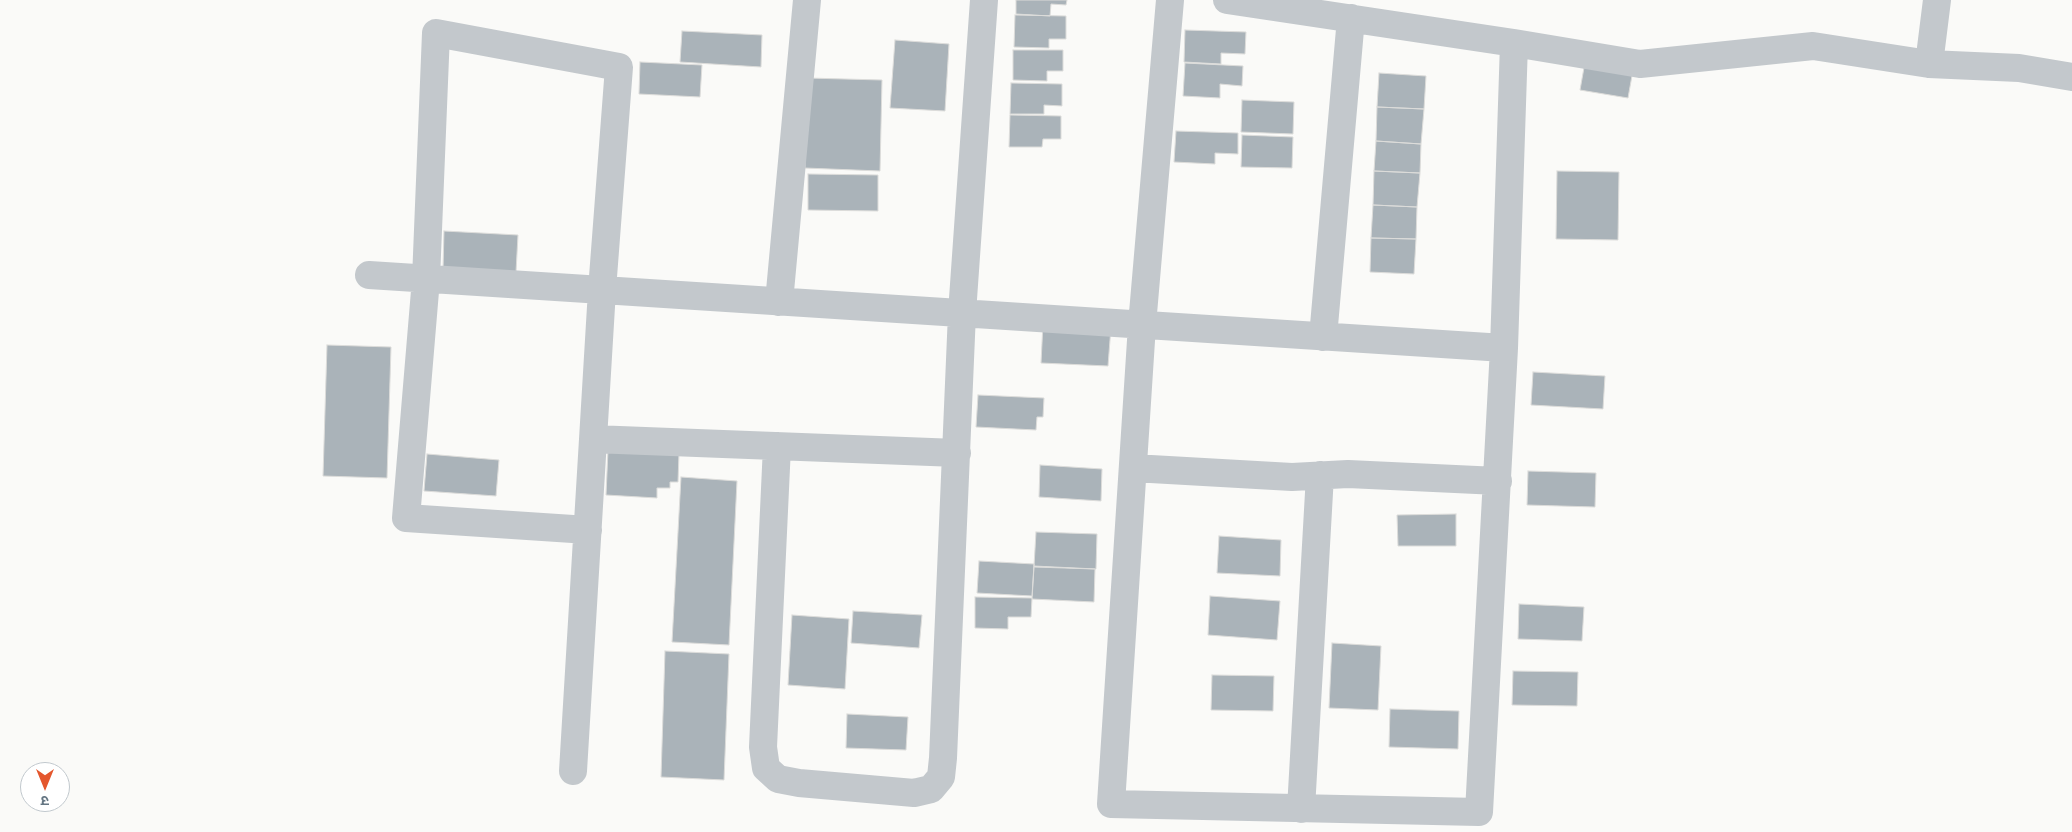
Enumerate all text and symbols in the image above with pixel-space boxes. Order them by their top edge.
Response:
north arrow [20,762,70,812]
text: उ [41,793,49,810]

